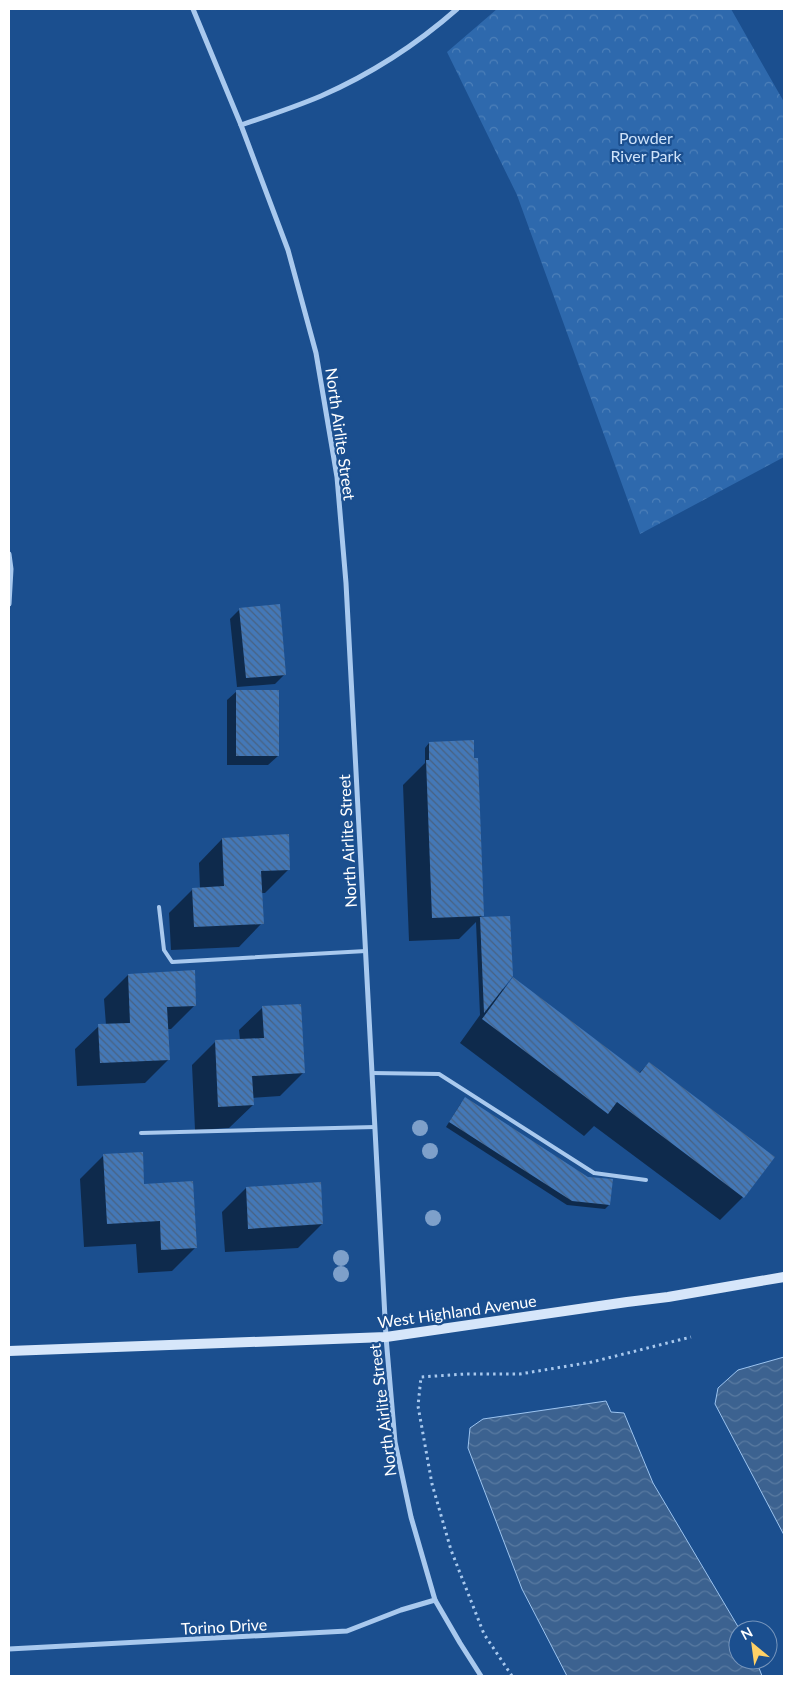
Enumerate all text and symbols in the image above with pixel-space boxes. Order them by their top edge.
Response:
park label: Powder River Park [610,128,682,165]
street label: North Airlite Street [322,367,360,502]
street label: North Airlite Street [334,774,360,908]
street label: West Highland Avenue [376,1290,538,1332]
street label: North Airlite Street [364,1342,400,1477]
street label: Torino Drive [180,1614,268,1638]
north arrow [728,1620,778,1670]
text: N [738,1623,755,1643]

